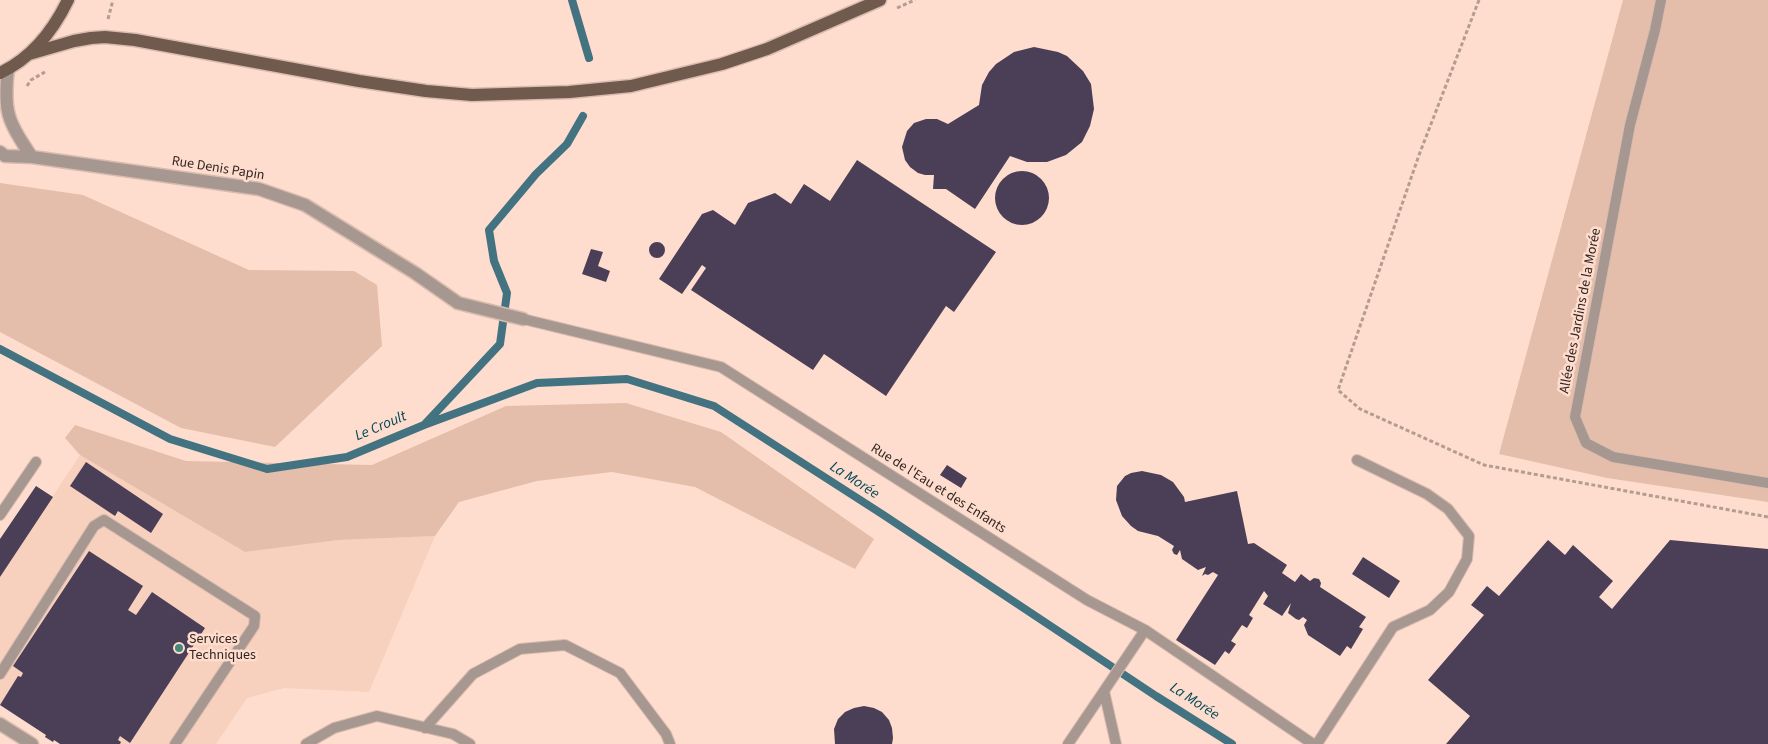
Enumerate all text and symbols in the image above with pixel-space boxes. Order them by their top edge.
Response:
street label: Rue Denis Papin [170,153,266,185]
street label: Allée des Jardins de la Morée [1557,227,1605,395]
water label: Le Croult [353,408,409,446]
street label: Rue de l'Eau et des Enfants [867,440,1009,538]
water label: La Morée [826,458,882,504]
place label: Services Techniques [189,632,256,664]
marker: Services Techniques [173,642,185,654]
water label: La Morée [1166,679,1222,725]

